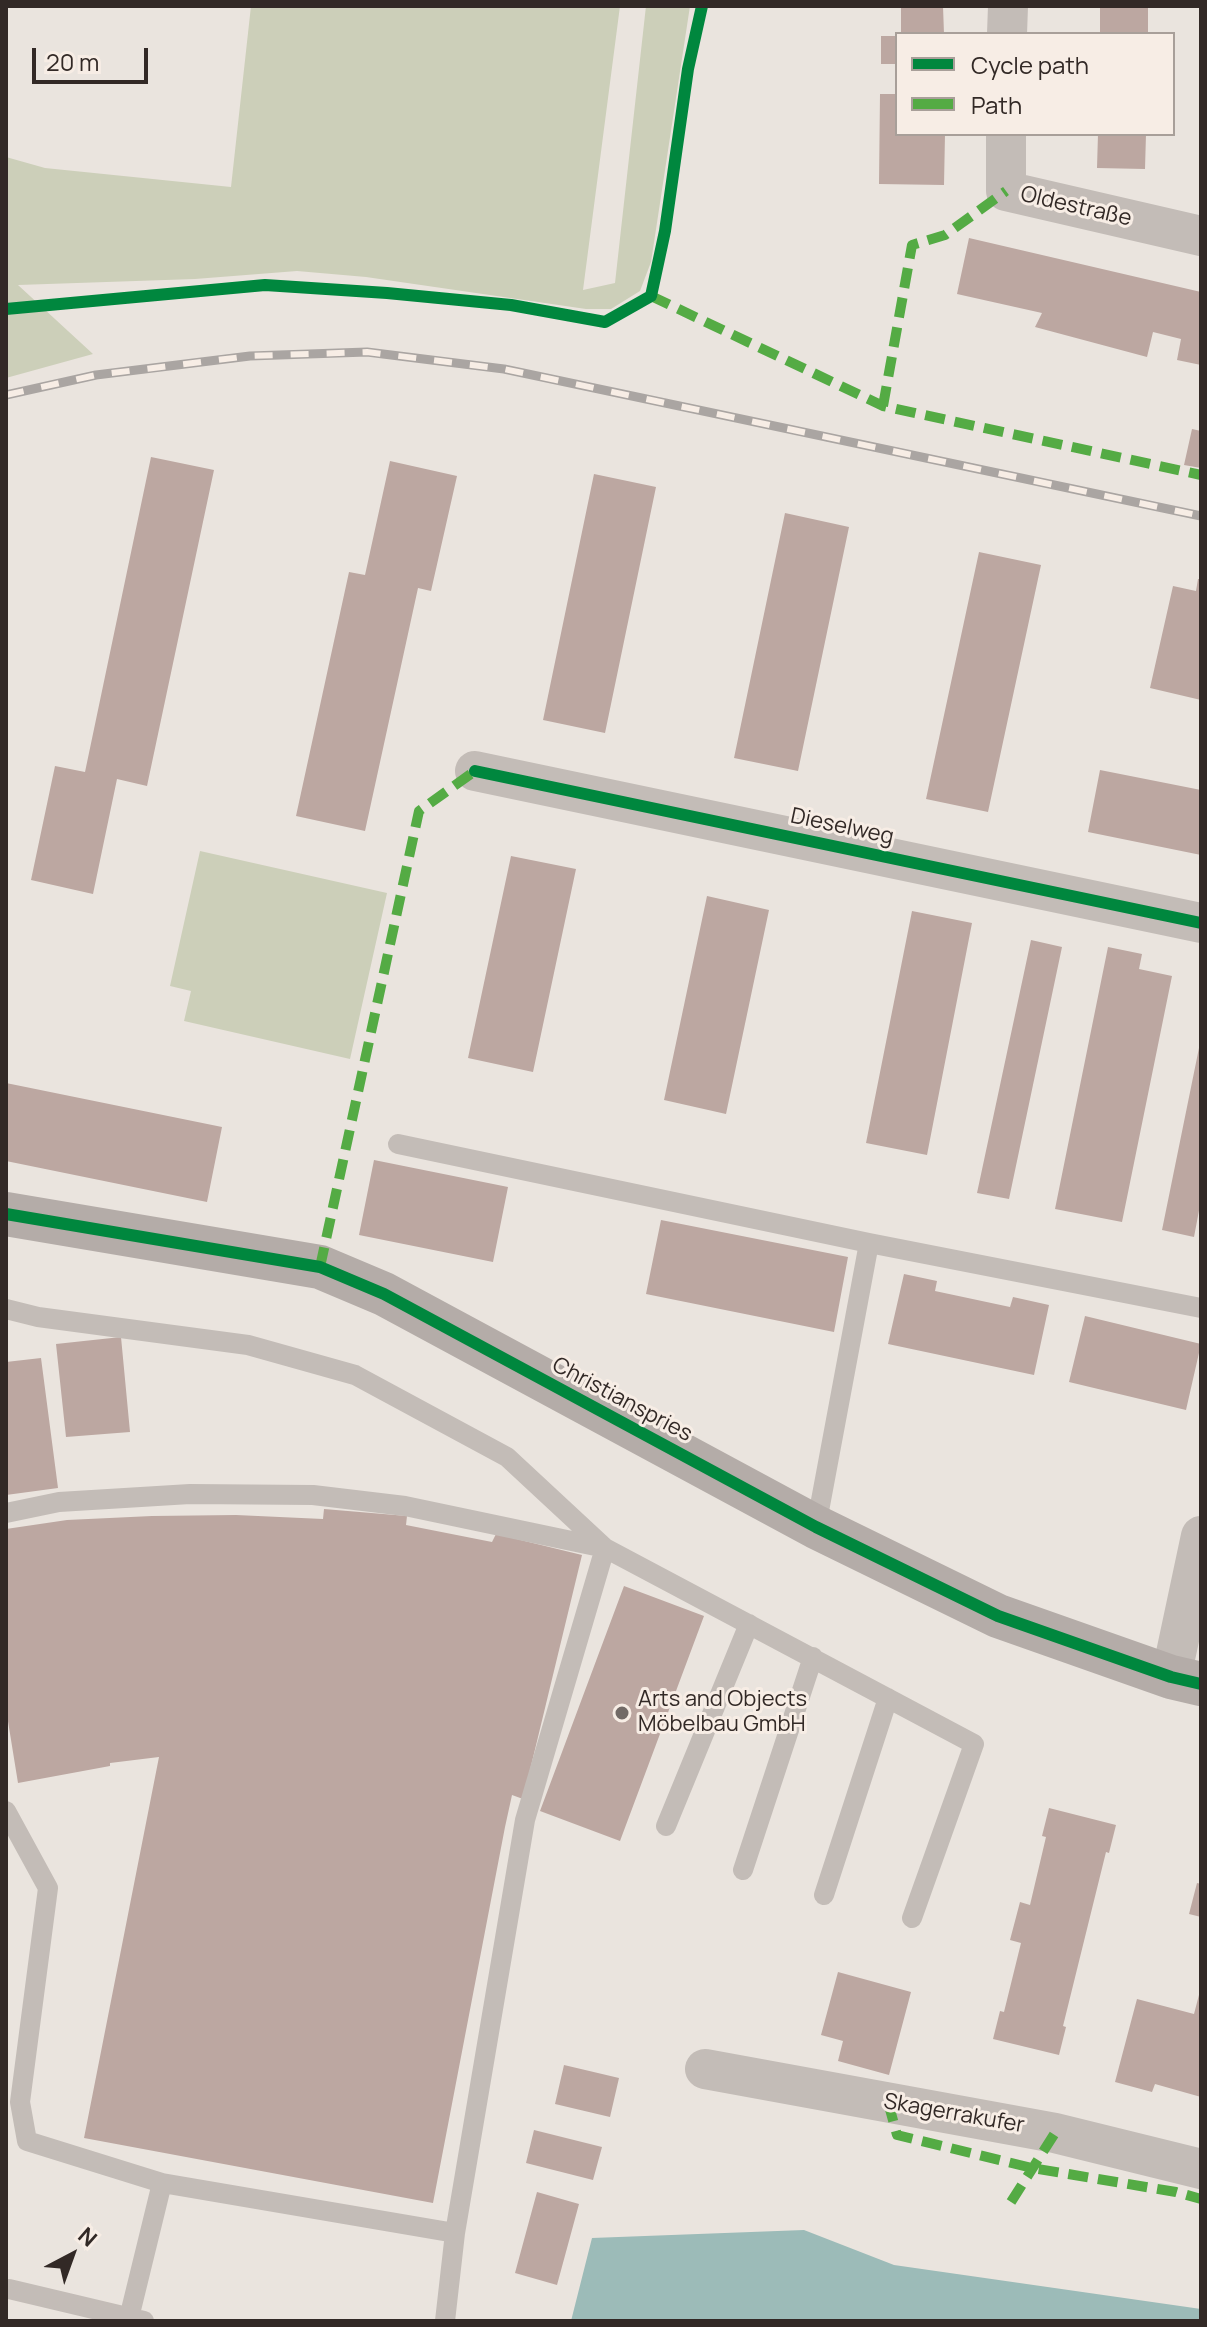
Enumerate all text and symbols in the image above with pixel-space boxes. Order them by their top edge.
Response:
scale bar [36,32,152,82]
legend [895,32,1175,136]
text: 20 m [46,45,99,78]
text: Cycle path [971,48,1089,81]
text: Path [971,88,1022,121]
street label: Oldestraße [1018,181,1134,233]
street label: Dieselweg [788,803,896,851]
street label: Christianspries [548,1352,696,1448]
place label: Arts and Objects Möbelbau GmbH [638,1687,807,1738]
marker: Arts and Objects Möbelbau GmbH [613,1704,631,1722]
street label: Skagerrakufer [882,2089,1026,2139]
north arrow [32,2215,112,2295]
text: N [72,2220,104,2253]

